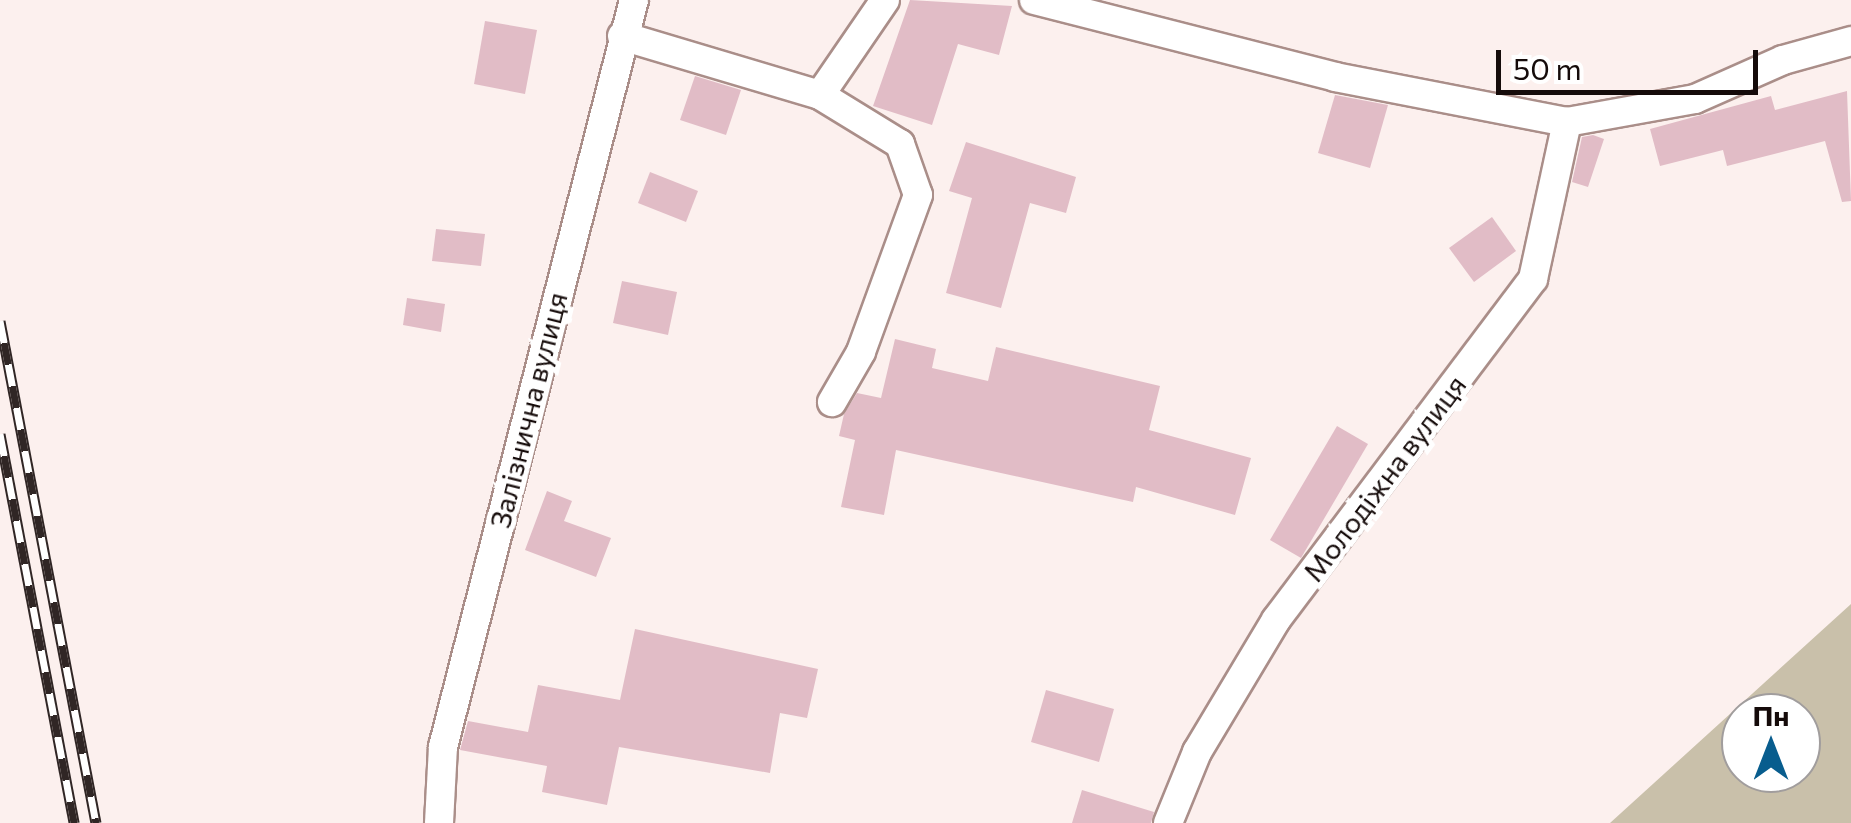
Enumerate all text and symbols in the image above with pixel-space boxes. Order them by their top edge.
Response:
scale bar [1501,30,1764,92]
text: 50 m [1513,49,1582,86]
street label: Залізнична вулиця [482,289,574,531]
street label: Молодіжна вулиця [1296,368,1472,588]
north arrow [1721,693,1821,793]
text: Пн [1752,698,1790,732]

